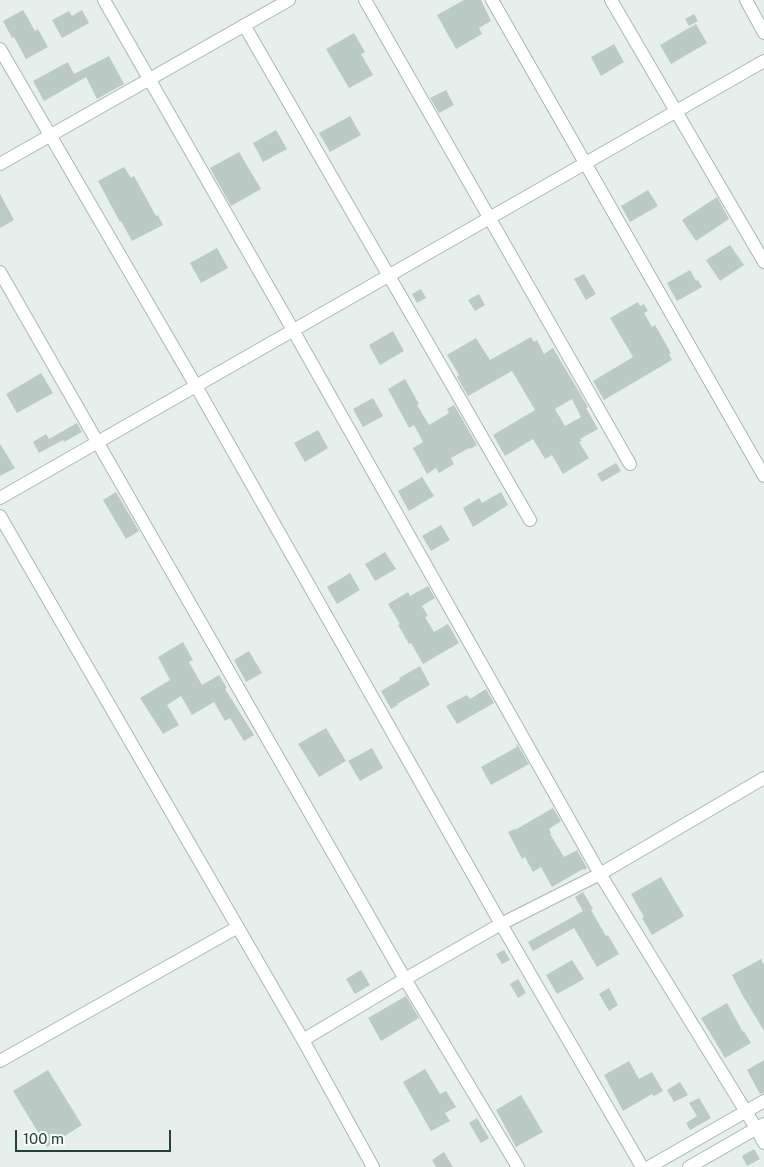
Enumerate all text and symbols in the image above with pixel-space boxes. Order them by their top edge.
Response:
scale bar [18,1120,174,1152]
text: 100 m [23,1130,64,1147]

